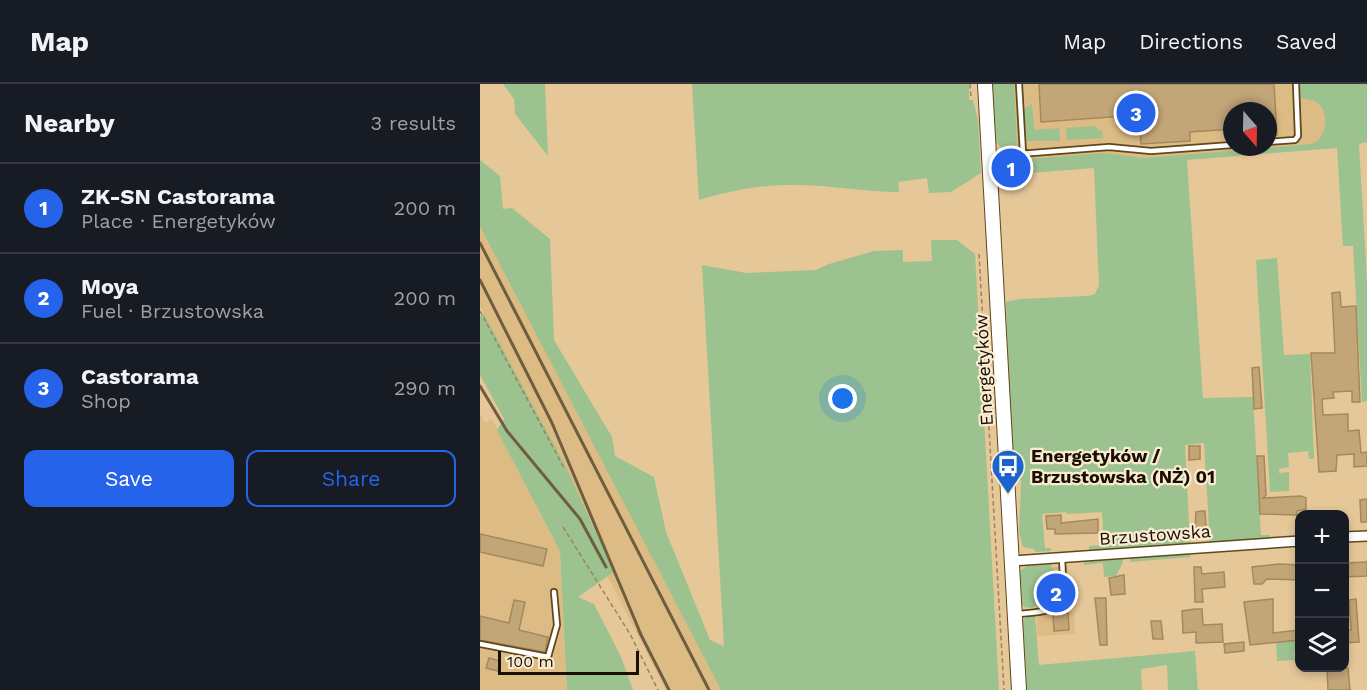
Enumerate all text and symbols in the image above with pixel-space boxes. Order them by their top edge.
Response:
text: Map [30,25,89,58]
text: Map [1063,29,1106,54]
text: Directions [1139,29,1243,54]
text: Saved [1276,29,1337,54]
pin: 3 [1116,90,1156,135]
north arrow [1223,102,1277,156]
text: Nearby [24,108,115,138]
text: 3 results [371,111,456,135]
pin: 1 [992,146,1030,190]
text: ZK-SN Castorama [81,184,275,209]
text: 1 [39,196,48,220]
text: 200 m [394,196,456,220]
text: Place · Energetyków [81,209,276,233]
text: Moya [81,274,138,299]
text: 2 [38,286,49,310]
text: 200 m [394,286,456,310]
text: Fuel · Brzustowska [81,299,264,323]
street label: Energetyków [970,314,997,426]
text: Castorama [81,364,199,389]
text: 3 [38,376,49,400]
text: 290 m [394,376,456,400]
your location [828,384,857,413]
text: Shop [81,389,131,413]
place label: Energetyków / Brzustowska (NŻ) 01 [1031,445,1215,487]
bus stop icon: Energetyków / Brzustowska (NŻ) 01 [990,448,1026,495]
button: Save [24,450,234,507]
button: Share [246,450,456,507]
map controls [1295,510,1349,672]
button: + [1295,510,1349,564]
street label: Brzustowska [1098,520,1212,549]
button: − [1295,564,1349,618]
pin: 2 [1036,570,1076,616]
button: layers [1295,618,1349,672]
scale bar [498,648,639,676]
text: 100 m [507,652,554,671]

